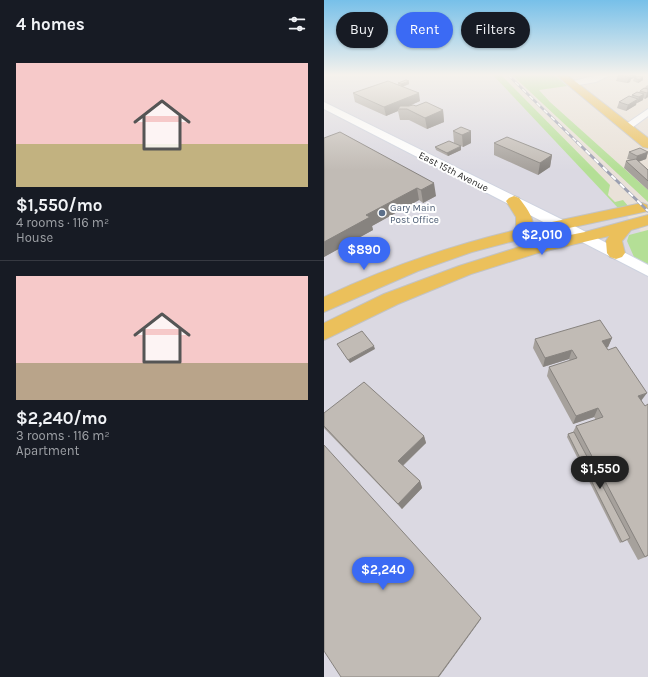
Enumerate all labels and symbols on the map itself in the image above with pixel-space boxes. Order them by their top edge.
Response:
street label: East 15th Avenue [417,149,490,195]
place label: Gary Main Post Office [390,202,439,226]
marker: Gary Main Post Office [377,208,387,218]
pin: $2,010 [509,222,575,256]
pin: $890 [340,237,388,271]
pin: $1,550 [567,456,633,490]
pin: $2,240 [350,557,416,591]

